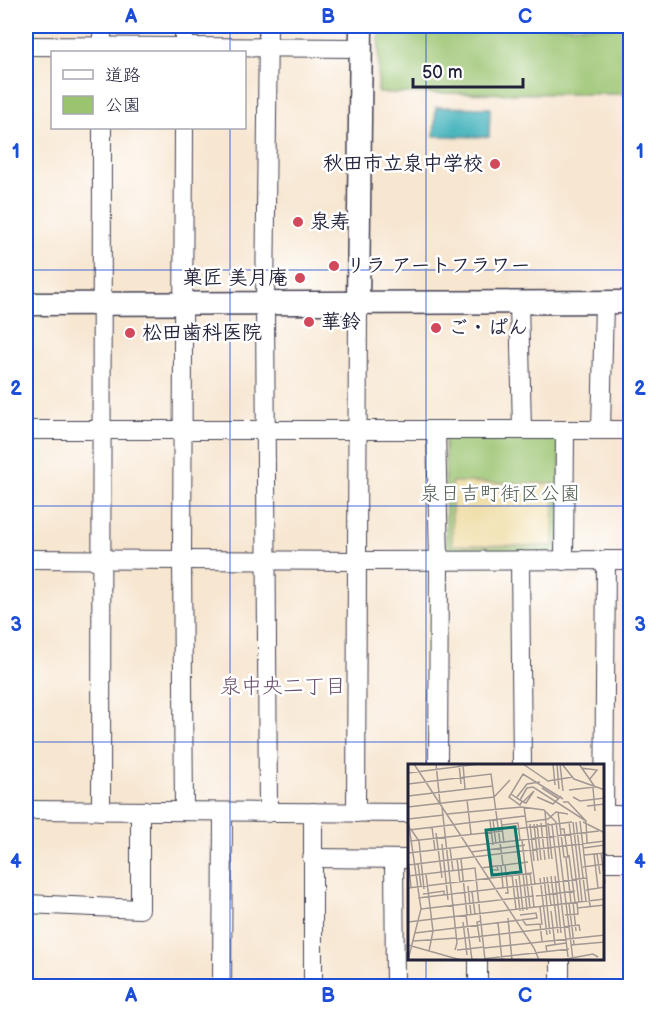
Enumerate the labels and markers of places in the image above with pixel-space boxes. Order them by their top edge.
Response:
place label: 秋田市立泉中学校 [323,152,483,176]
marker: 秋田市立泉中学校 [488,157,502,171]
place label: 泉寿 [310,210,350,234]
marker: 泉寿 [291,215,305,229]
place label: リラ アートフラワー [346,254,531,278]
marker: リラ アートフラワー [327,259,341,273]
place label: 菓匠 美月庵 [183,266,288,290]
marker: 菓匠 美月庵 [293,271,307,285]
place label: 華鈴 [321,310,361,334]
marker: 華鈴 [302,315,316,329]
place label: ご・ぱん [448,316,528,340]
place label: 松田歯科医院 [142,321,262,345]
marker: ご・ぱん [429,321,443,335]
marker: 松田歯科医院 [123,326,137,340]

